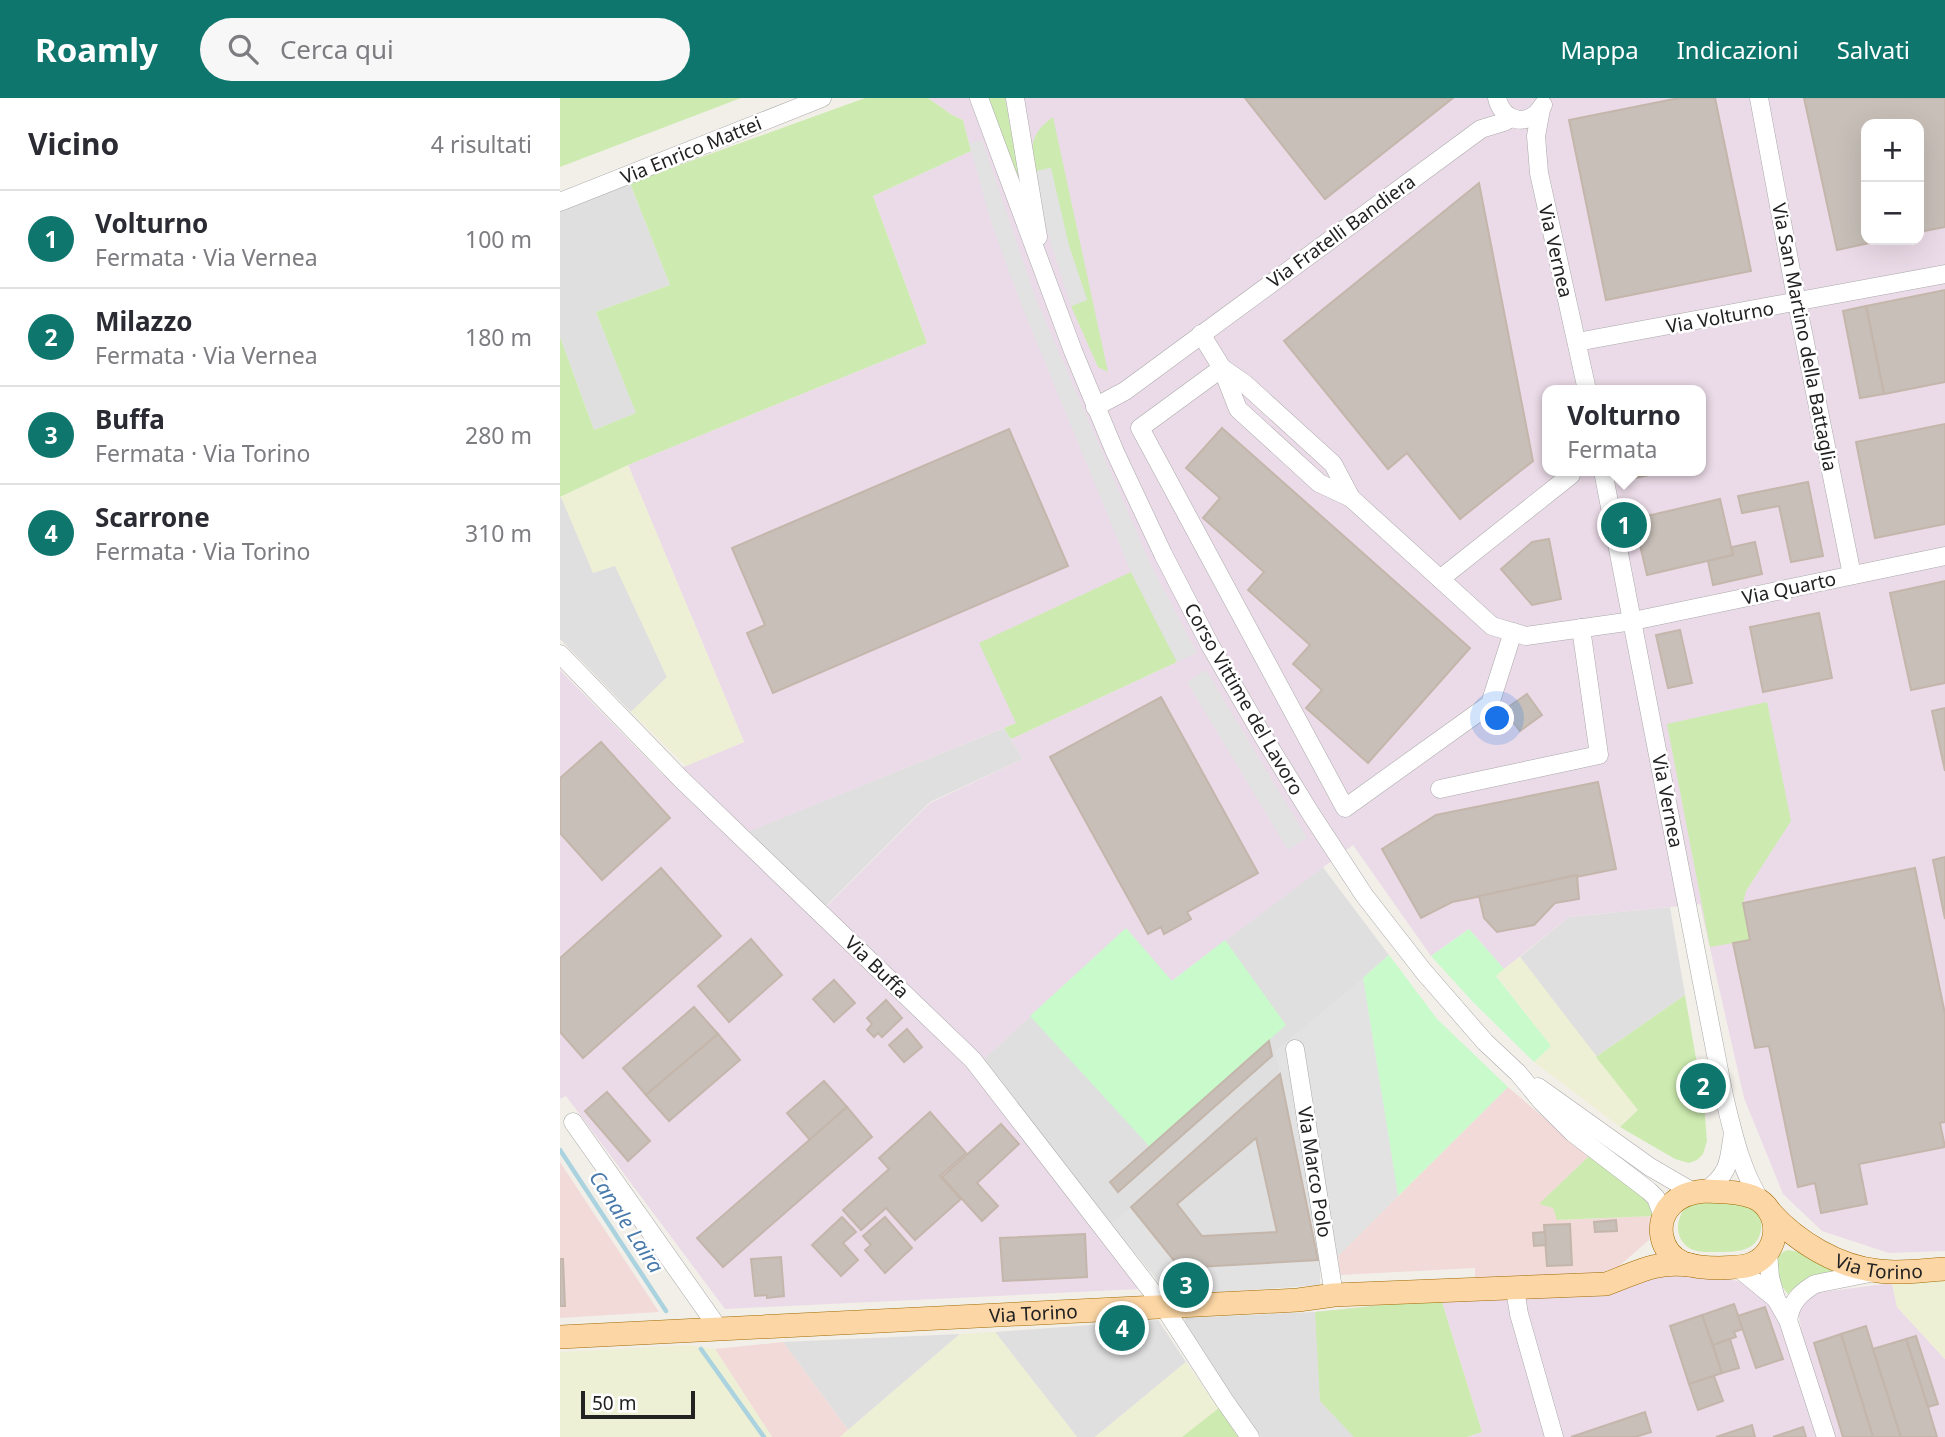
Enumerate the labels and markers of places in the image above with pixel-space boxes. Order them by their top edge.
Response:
pin: 1 [1601,499,1647,551]
pin: 2 [1680,1060,1726,1112]
pin: 3 [1163,1259,1209,1311]
pin: 4 [1099,1302,1145,1354]

